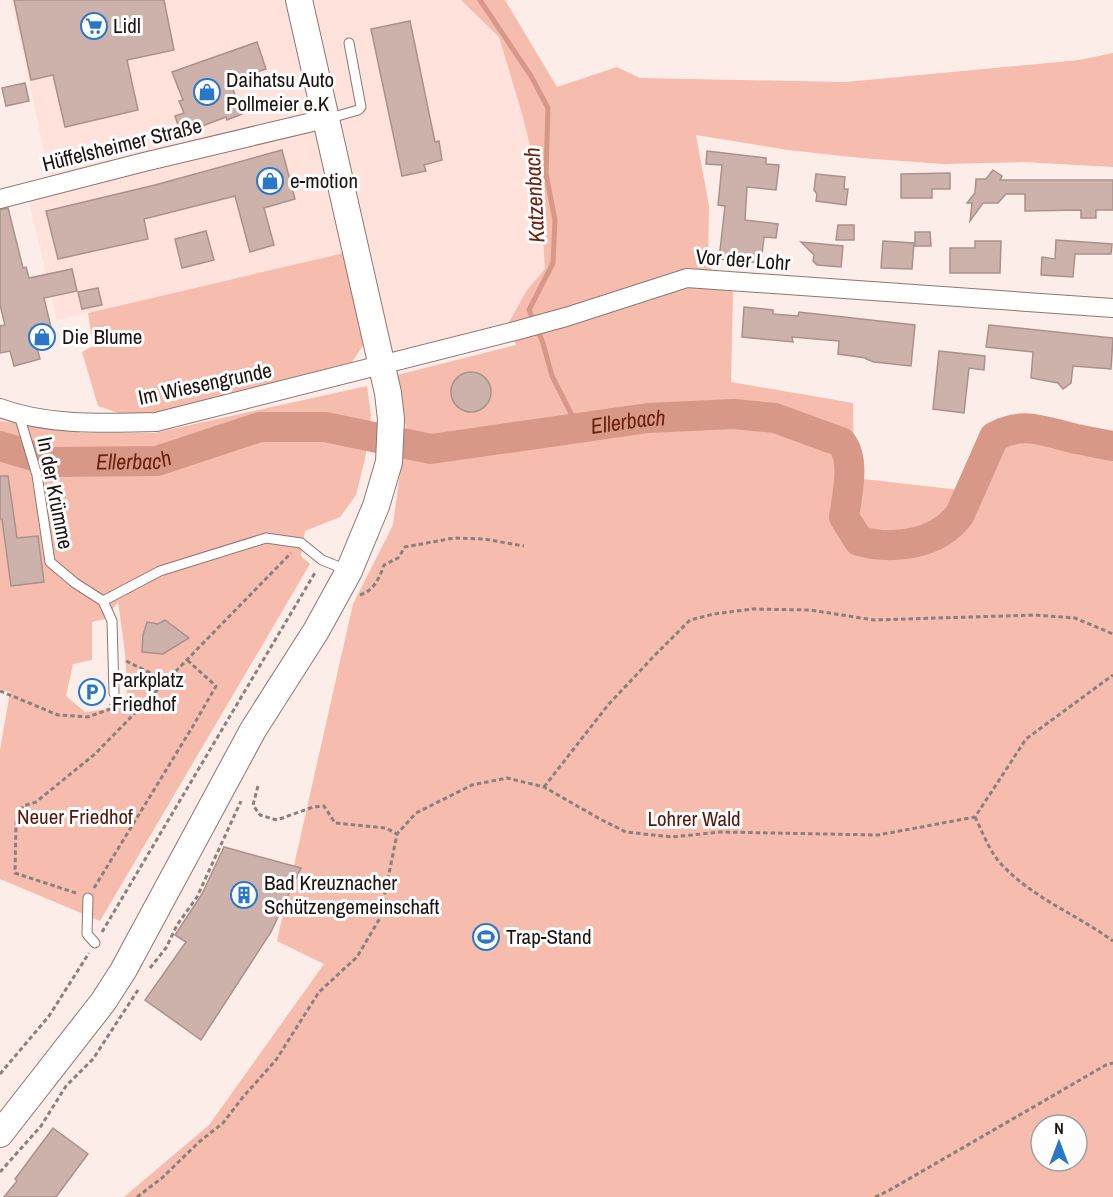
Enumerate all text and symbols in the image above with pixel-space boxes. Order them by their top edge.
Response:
supermarket icon: Lidl [79,11,109,41]
place label: Lidl [113,11,141,40]
place label: Daihatsu Auto Pollmeier e.K [226,65,334,118]
shop icon: Daihatsu Auto Pollmeier e.K [192,77,222,107]
street label: Hüffelsheimer Straße [39,111,205,178]
water label: Katzenbach [517,147,551,243]
shop icon: e-motion [255,166,285,196]
place label: e-motion [290,166,358,195]
street label: Vor der Lohr [695,242,792,277]
shop icon: Die Blume [27,322,57,352]
place label: Die Blume [62,322,142,351]
street label: Im Wiesengrunde [135,355,274,412]
water label: Ellerbach [589,402,666,441]
street label: In der Krümme [30,434,81,552]
water label: Ellerbach [96,442,175,477]
place label: Parkplatz Friedhof [112,665,184,718]
parking icon: Parkplatz Friedhof [77,677,107,707]
park label: Neuer Friedhof [17,802,133,831]
park label: Lohrer Wald [647,804,741,833]
place label: Bad Kreuznacher Schützengemeinschaft [264,868,439,921]
building icon: Bad Kreuznacher Schützengemeinschaft [229,880,259,910]
sports icon: Trap-Stand [471,922,501,952]
place label: Trap-Stand [506,922,592,951]
north arrow [1029,1113,1089,1173]
text: N [1054,1117,1064,1139]

